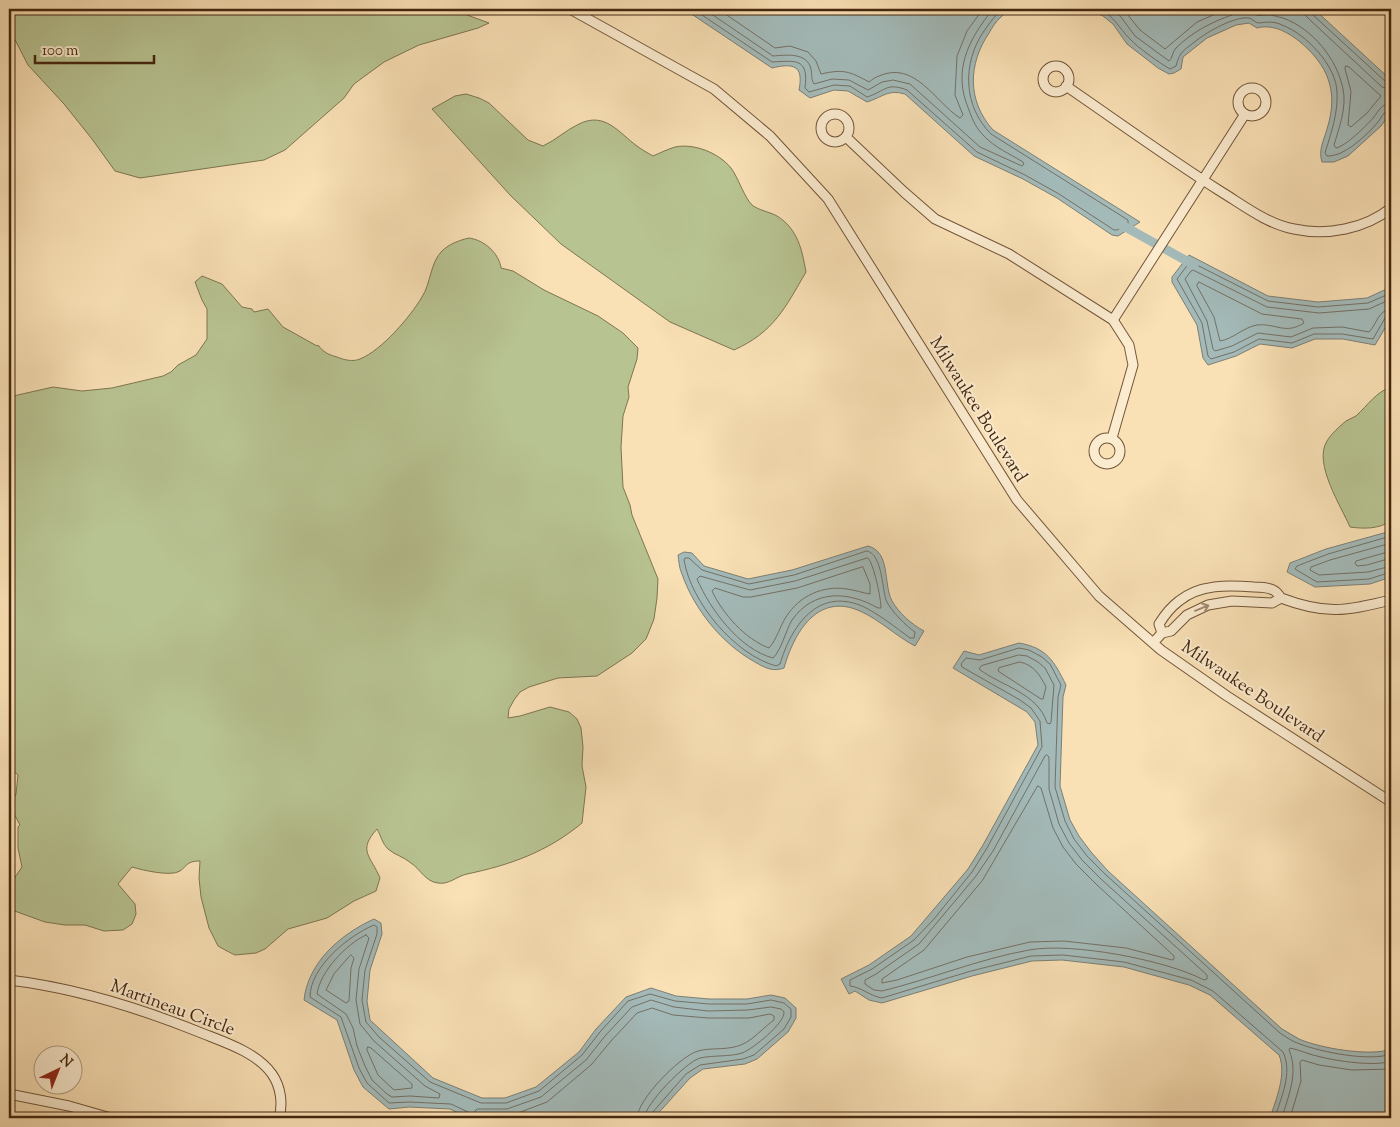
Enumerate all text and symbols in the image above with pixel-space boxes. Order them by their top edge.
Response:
scale bar [35,32,154,64]
text: 100 m [42,41,79,62]
street label: Milwaukee Boulevard [922,332,1033,488]
one-way arrow [1194,602,1209,612]
street label: Milwaukee Boulevard [1175,635,1329,750]
street label: Martineau Circle [106,974,238,1044]
north arrow [32,1044,82,1094]
text: N [55,1051,76,1073]

